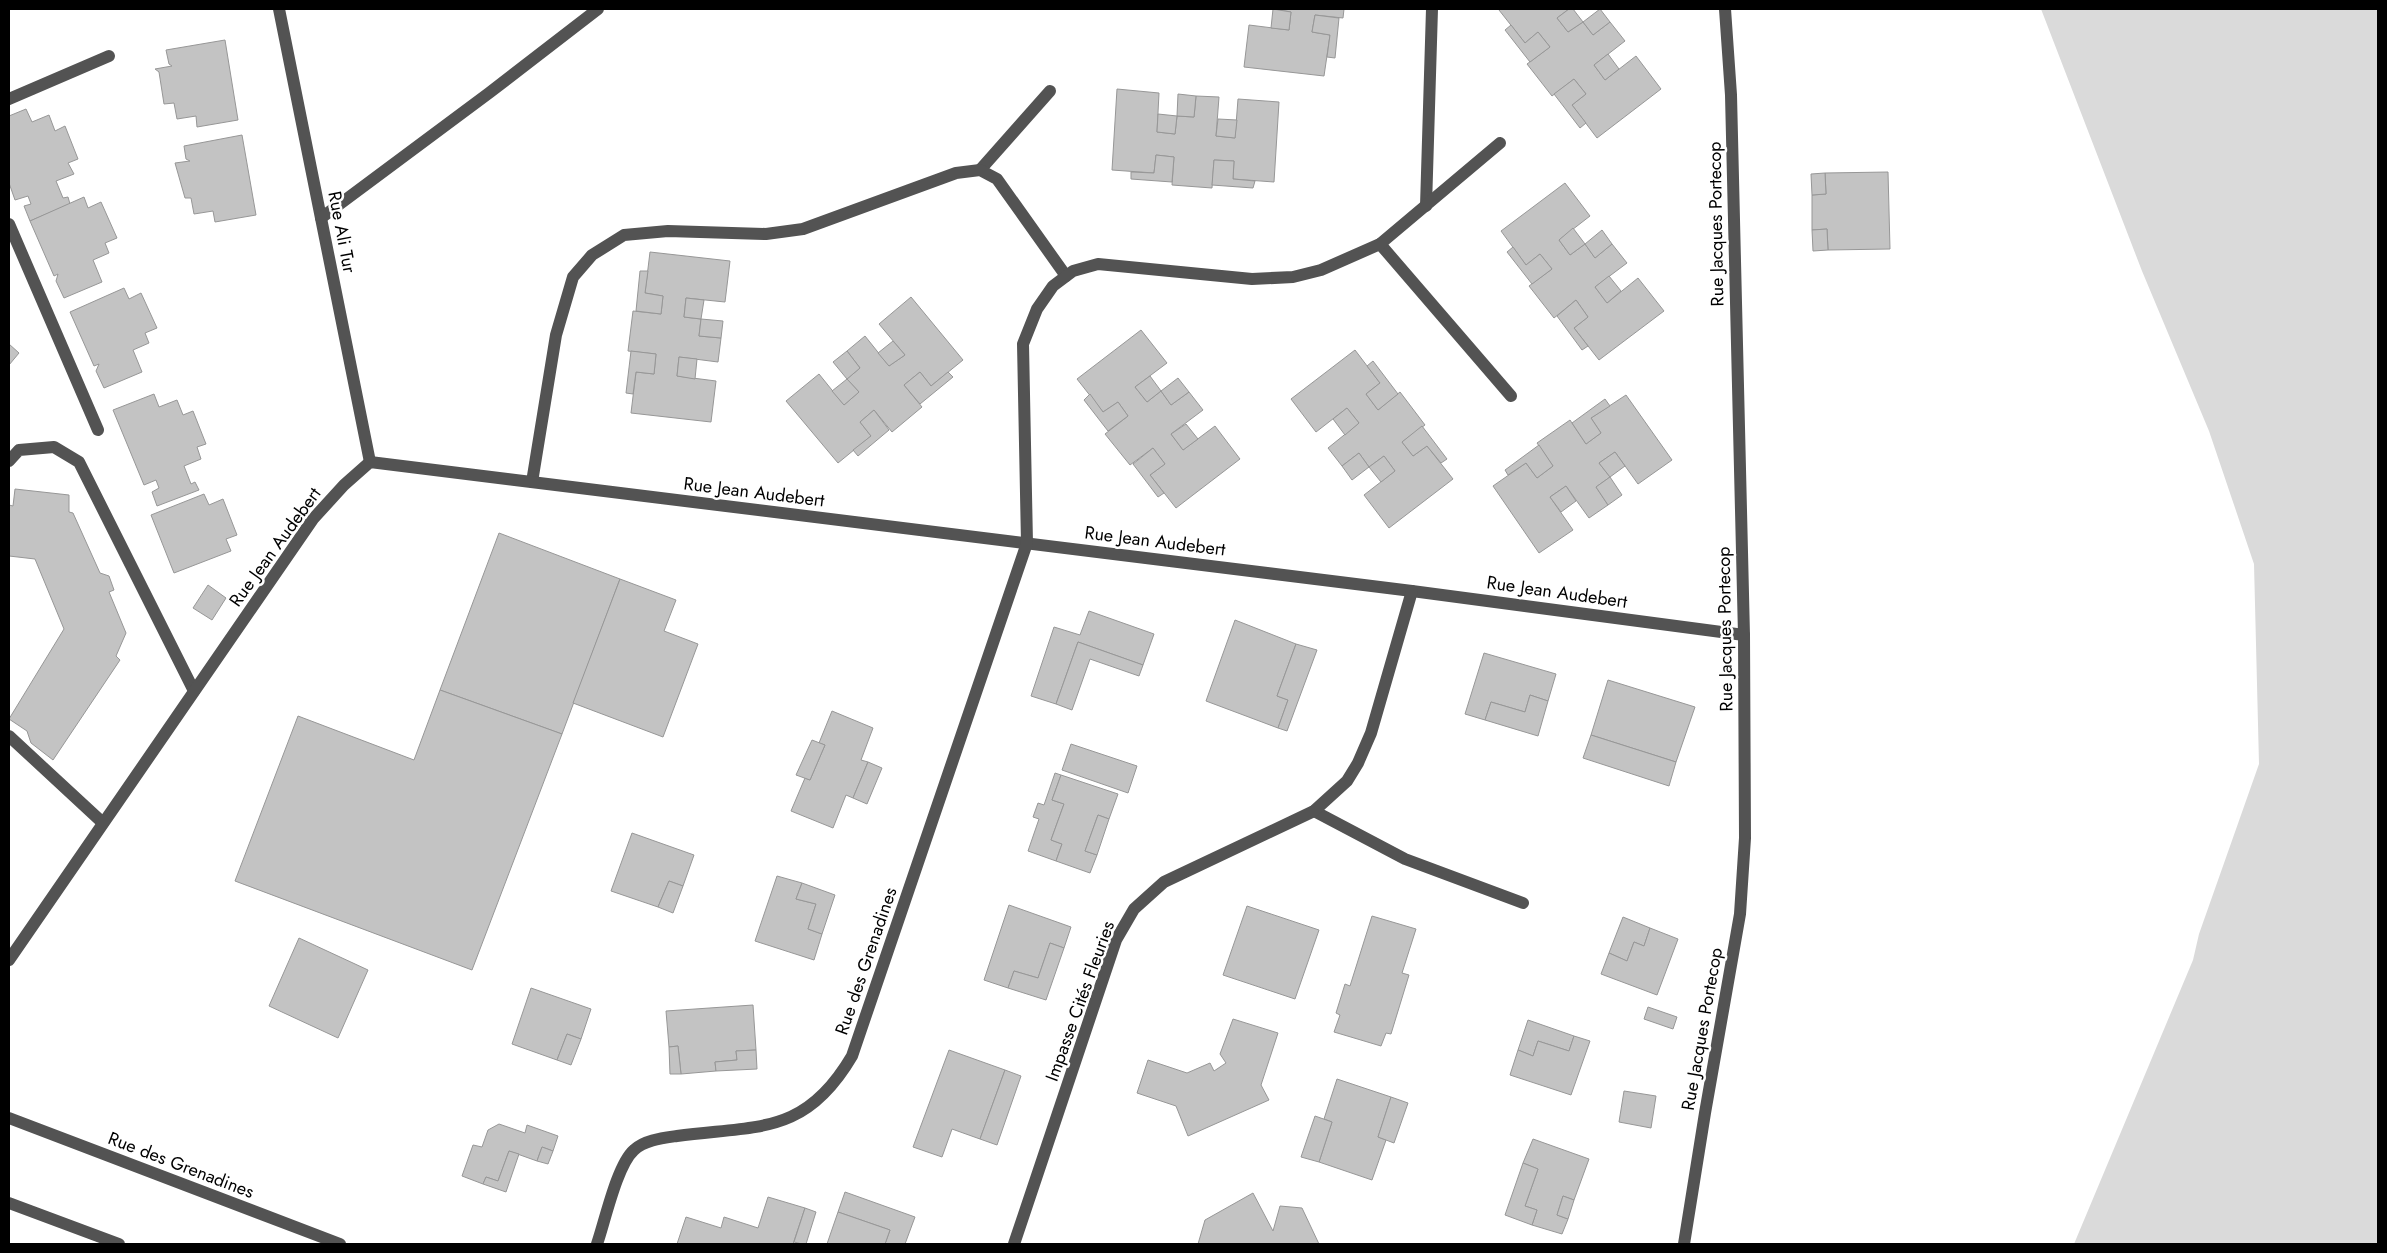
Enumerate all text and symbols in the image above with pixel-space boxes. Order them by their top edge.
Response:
street label: Rue Jacques Portecop [1702,141,1730,307]
street label: Rue Ali Tur [321,189,363,276]
street label: Rue Jean Audebert [682,470,827,514]
street label: Rue Jean Audebert [223,481,328,612]
street label: Rue Jean Audebert [1083,519,1228,563]
street label: Rue Jacques Portecop [1711,546,1739,712]
street label: Rue Jean Audebert [1485,569,1630,615]
street label: Rue des Grenadines [829,884,903,1038]
street label: Impasse Cités Fleuries [1039,917,1121,1085]
street label: Rue Jacques Portecop [1675,945,1729,1113]
street label: Rue des Grenadines [104,1125,258,1205]

